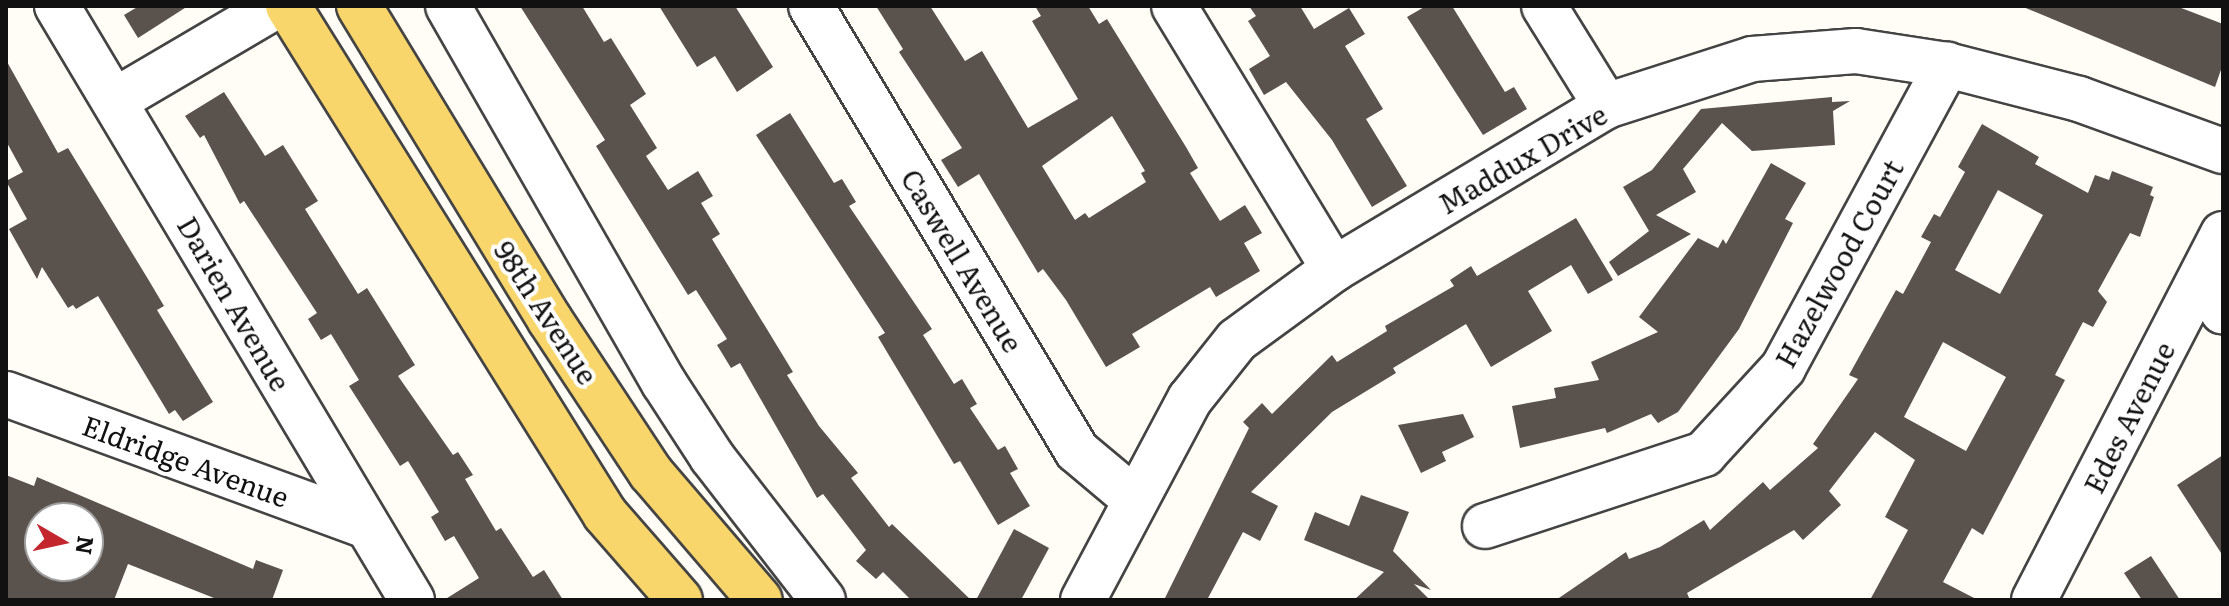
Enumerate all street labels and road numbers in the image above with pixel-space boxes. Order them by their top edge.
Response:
street label: Maddux Drive [1432,96,1612,220]
street label: Hazelwood Court [1767,153,1909,373]
street label: Caswell Avenue [895,163,1031,357]
street label: Darien Avenue [172,210,298,396]
street label: 98th Avenue [488,234,606,390]
street label: Edes Avenue [2075,336,2181,498]
street label: Eldridge Avenue [78,407,294,513]

